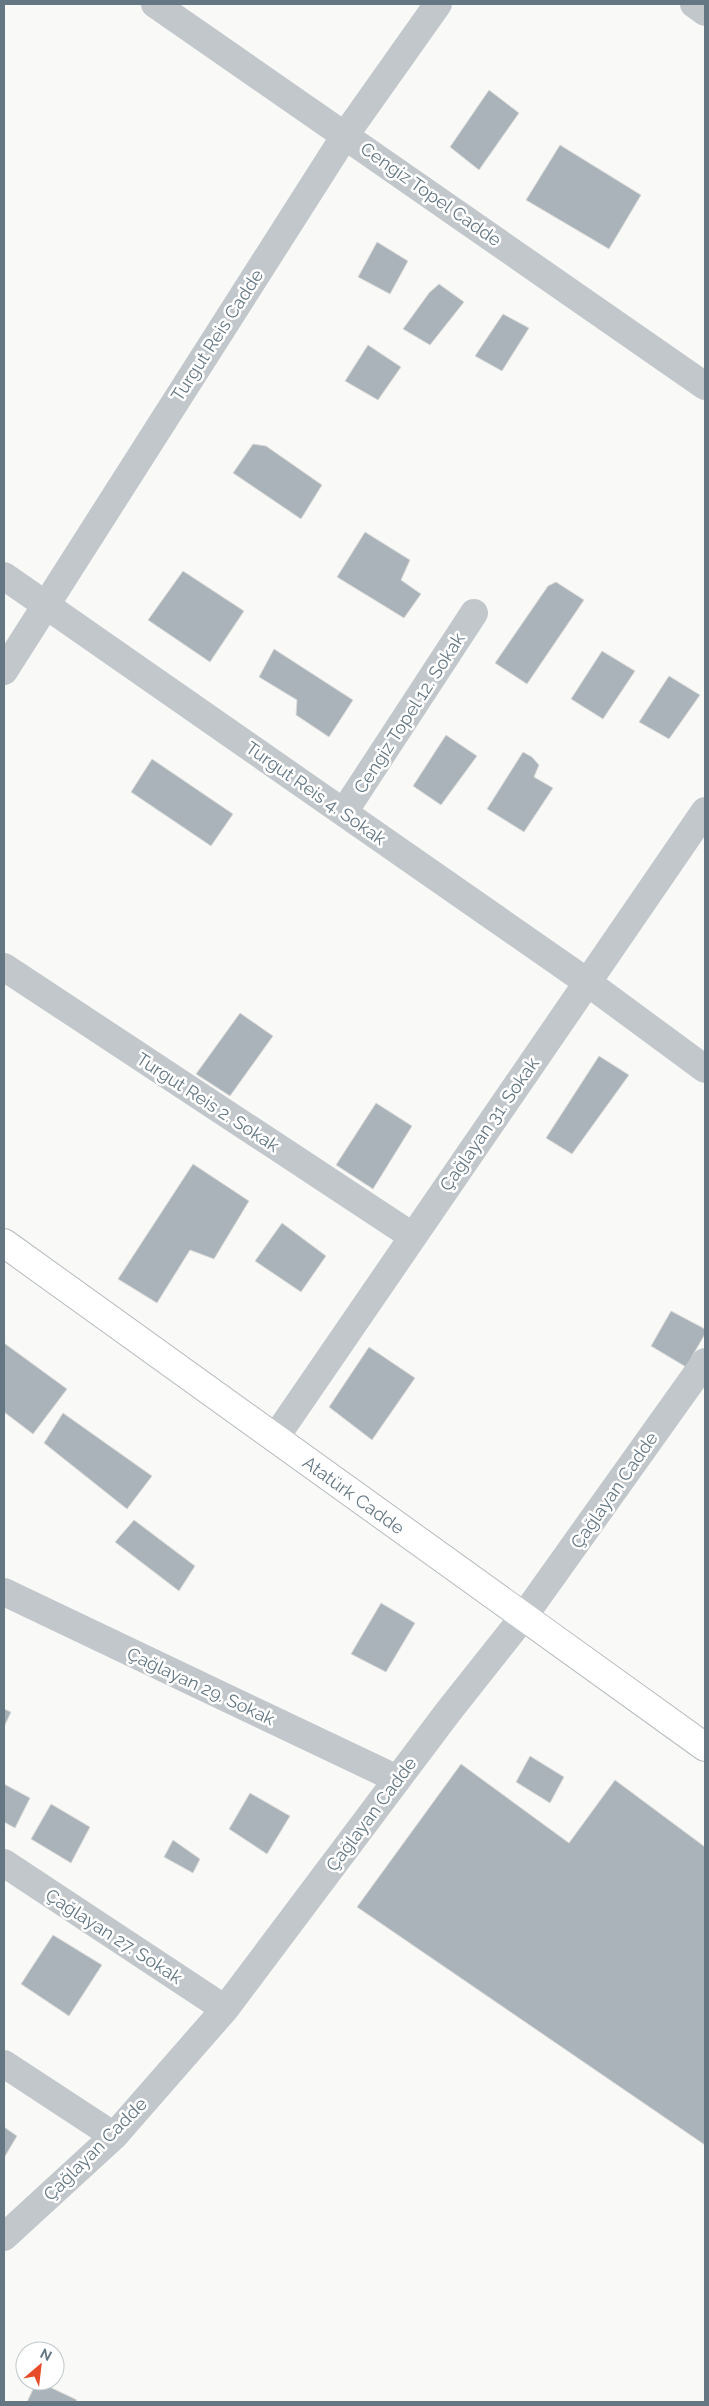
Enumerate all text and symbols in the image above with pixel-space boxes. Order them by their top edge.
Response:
street label: Cengiz Topel Cadde [357,138,506,251]
street label: Turgut Reis Cadde [167,265,268,405]
street label: Cengiz Topel 12. Sokak [349,628,469,797]
street label: Turgut Reis 4. Sokak [242,737,390,850]
street label: Turgut Reis 2. Sokak [133,1048,284,1156]
street label: Çağlayan 31. Sokak [435,1053,543,1195]
street label: Çağlayan Cadde [566,1427,662,1552]
street label: Atatürk Cadde [299,1451,409,1538]
street label: Çağlayan 29. Sokak [124,1643,279,1730]
street label: Çağlayan Cadde [321,1753,421,1875]
street label: Çağlayan 27. Sokak [42,1884,187,1988]
street label: Çağlayan Cadde [39,2093,151,2205]
north arrow [15,2341,65,2391]
text: N [38,2345,55,2364]

